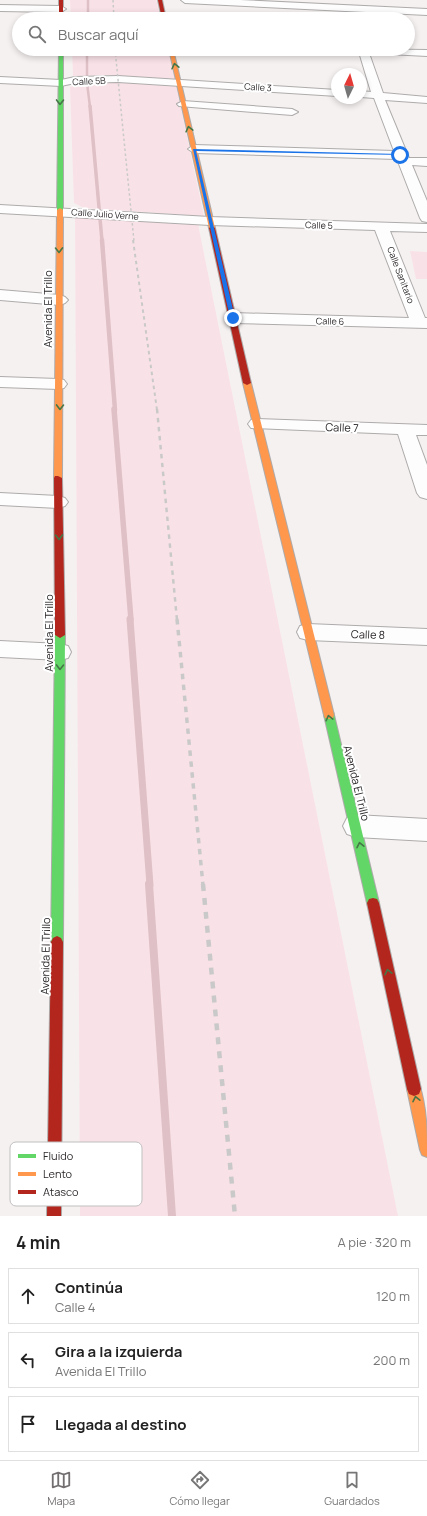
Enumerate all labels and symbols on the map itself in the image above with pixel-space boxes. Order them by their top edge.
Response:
one-way arrow [172,62,180,69]
north arrow [331,68,367,104]
street label: Calle 5B [72,74,107,88]
street label: Calle 3 [244,80,272,94]
one-way arrow [56,99,64,105]
one-way arrow [185,126,194,133]
route start [391,146,409,164]
street label: Calle Julio Verne [71,205,139,223]
street label: Calle 5 [305,218,333,232]
street label: Calle Sanitario [384,245,418,305]
one-way arrow [55,247,63,253]
street label: Avenida El Trillo [40,270,55,348]
route end [224,309,242,327]
street label: Calle 6 [316,314,345,328]
one-way arrow [56,404,64,410]
street label: Calle 7 [325,419,359,435]
one-way arrow [55,534,63,540]
street label: Avenida El Trillo [41,594,56,672]
street label: Calle 8 [351,626,385,642]
one-way arrow [56,664,64,670]
one-way arrow [326,715,334,721]
street label: Avenida El Trillo [340,744,374,823]
one-way arrow [356,842,364,848]
street label: Avenida El Trillo [37,917,53,995]
one-way arrow [384,968,392,975]
one-way arrow [412,1095,420,1102]
legend [10,1142,142,1206]
text: Fluido [43,1148,74,1163]
text: Lento [43,1166,73,1181]
text: Atasco [43,1184,79,1199]

